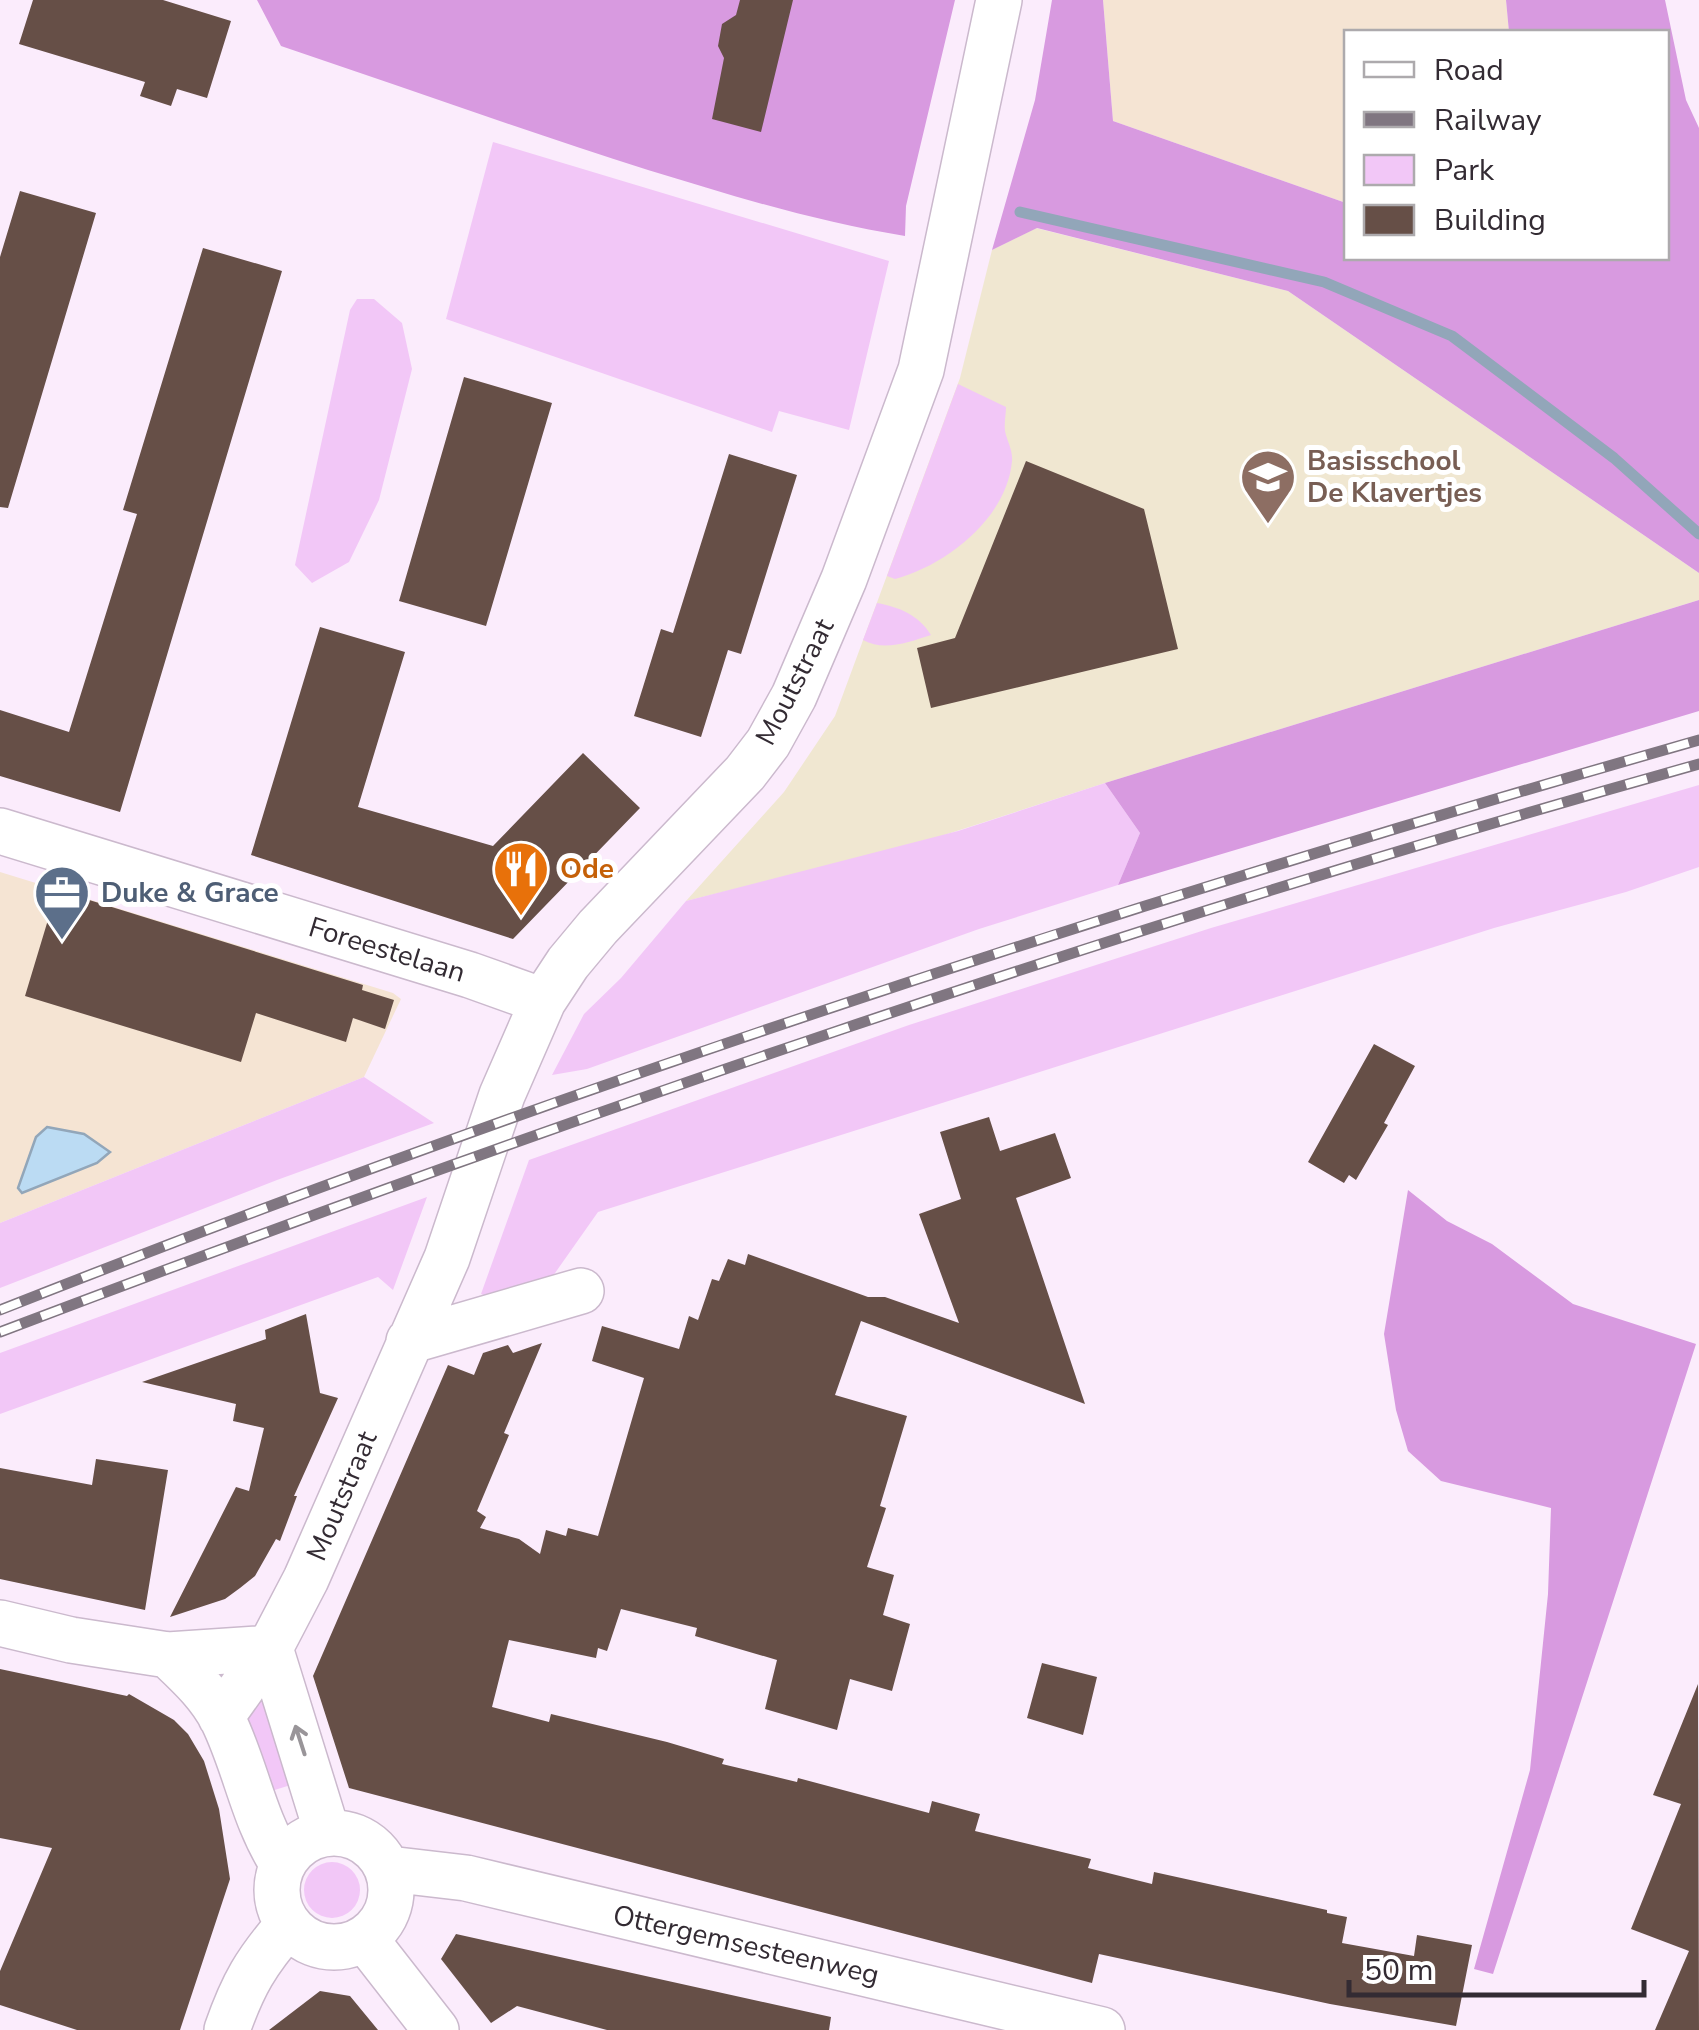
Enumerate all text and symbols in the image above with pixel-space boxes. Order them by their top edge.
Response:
legend [1344,30,1669,260]
text: Road [1434,50,1504,91]
text: Railway [1434,100,1542,141]
text: Park [1434,150,1495,191]
text: Building [1434,200,1546,241]
place label: Basisschool De Klavertjes [1307,442,1482,512]
school or university icon: Basisschool De Klavertjes [1238,447,1298,526]
street label: Moutstraat [747,612,843,752]
restaurant icon: Ode [491,839,551,918]
place label: Ode [560,850,614,888]
office icon: Duke & Grace [32,863,92,942]
place label: Duke & Grace [101,874,279,912]
street label: Foreestelaan [304,908,470,992]
street label: Moutstraat [298,1425,386,1567]
one-way arrow [289,1724,307,1756]
street label: Ottergemsesteenweg [609,1896,883,1994]
scale bar [1349,1935,1644,1997]
text: 50 m [1364,1950,1433,1991]

